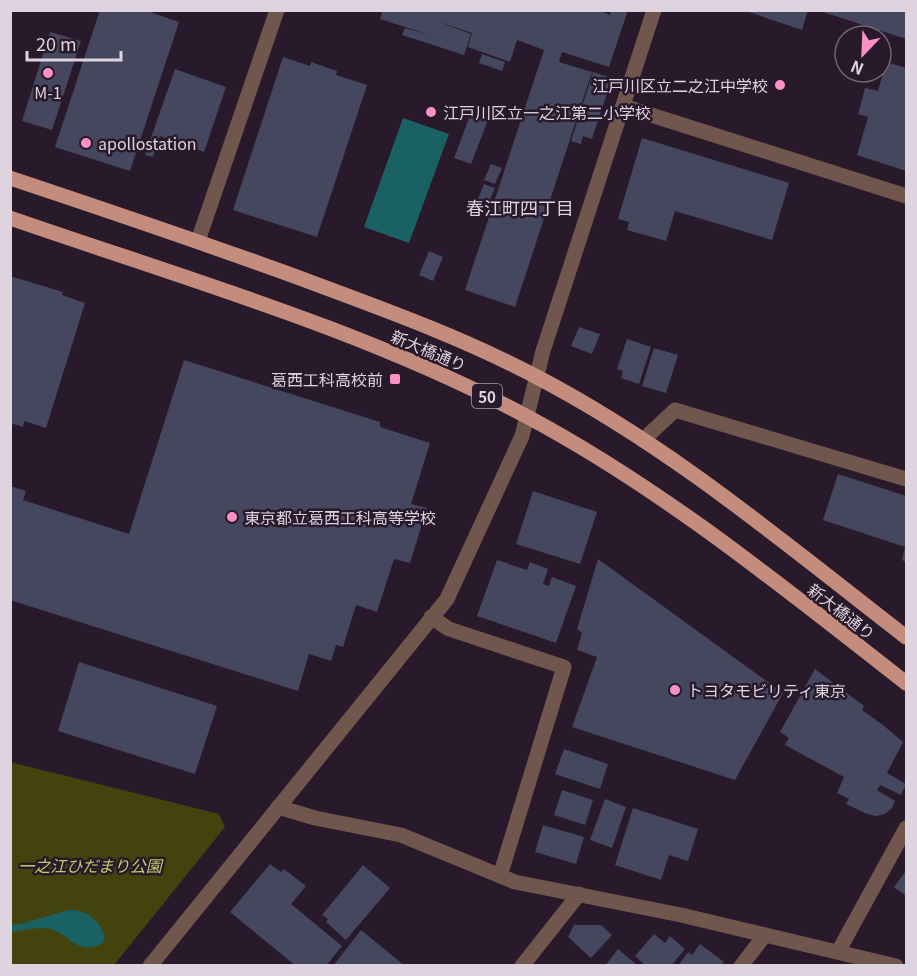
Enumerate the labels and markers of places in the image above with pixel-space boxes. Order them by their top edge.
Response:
marker: M-1 [41,66,55,80]
place label: 江戸川区立二之江中学校 [592,73,768,97]
marker: 江戸川区立二之江中学校 [773,78,787,92]
place label: M-1 [34,80,62,104]
place label: 江戸川区立一之江第二小学校 [443,100,651,124]
marker: 江戸川区立一之江第二小学校 [424,105,438,119]
place label: apollostation [98,131,197,155]
marker: apollostation [79,136,93,150]
place label: 葛西工科高校前 [271,367,383,391]
marker: 葛西工科高校前 [388,372,402,386]
place label: 東京都立葛西工科高等学校 [244,505,436,529]
marker: 東京都立葛西工科高等学校 [225,510,239,524]
place label: トヨタモビリティ東京 [687,678,846,702]
marker: トヨタモビリティ東京 [668,683,682,697]

